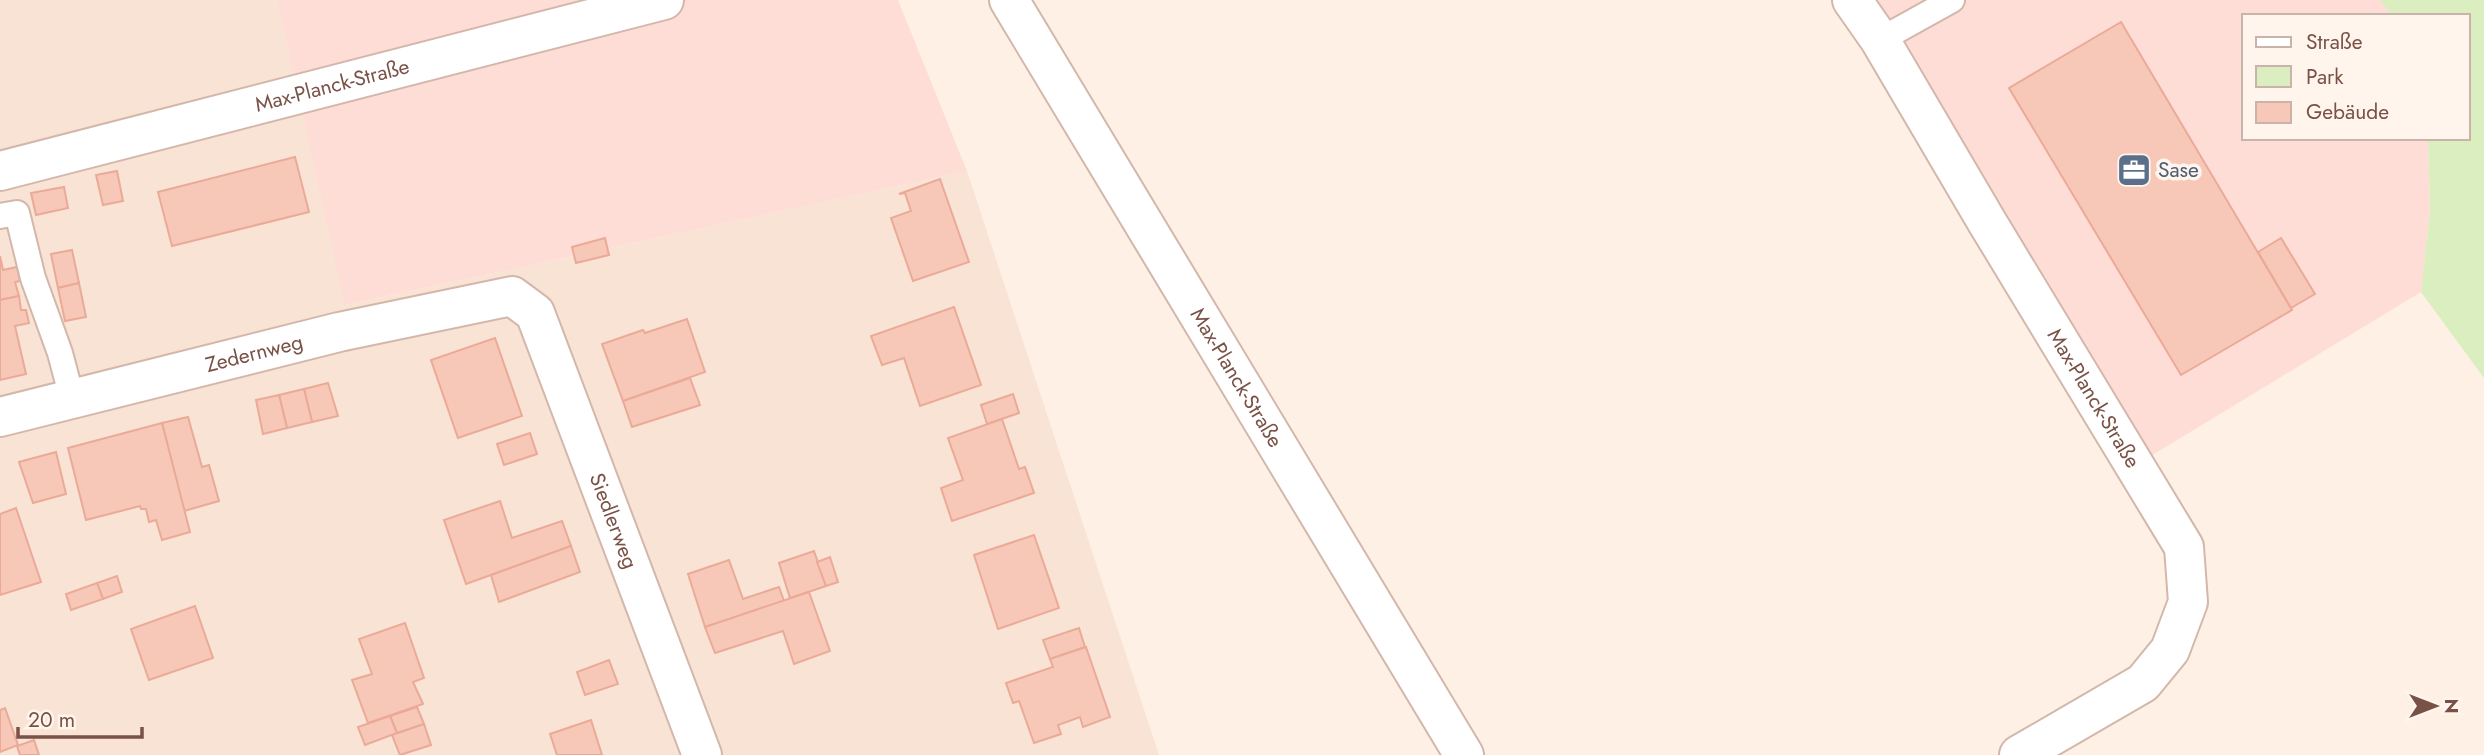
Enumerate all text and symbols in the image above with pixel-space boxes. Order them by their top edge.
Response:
legend [2242,14,2470,140]
text: Straße [2306,27,2363,57]
street label: Max-Planck-Straße [252,51,413,120]
text: Park [2306,62,2344,92]
text: Gebäude [2306,97,2389,127]
office icon: Sase [2115,151,2153,189]
place label: Sase [2158,155,2199,185]
street label: Max-Planck-Straße [1183,302,1290,453]
street label: Max-Planck-Straße [2040,323,2148,474]
street label: Zedernweg [202,327,306,380]
street label: Siedlerweg [582,469,645,573]
north arrow [2400,671,2470,741]
scale bar [18,696,142,740]
text: N [2438,698,2465,714]
text: 20 m [28,705,75,735]

